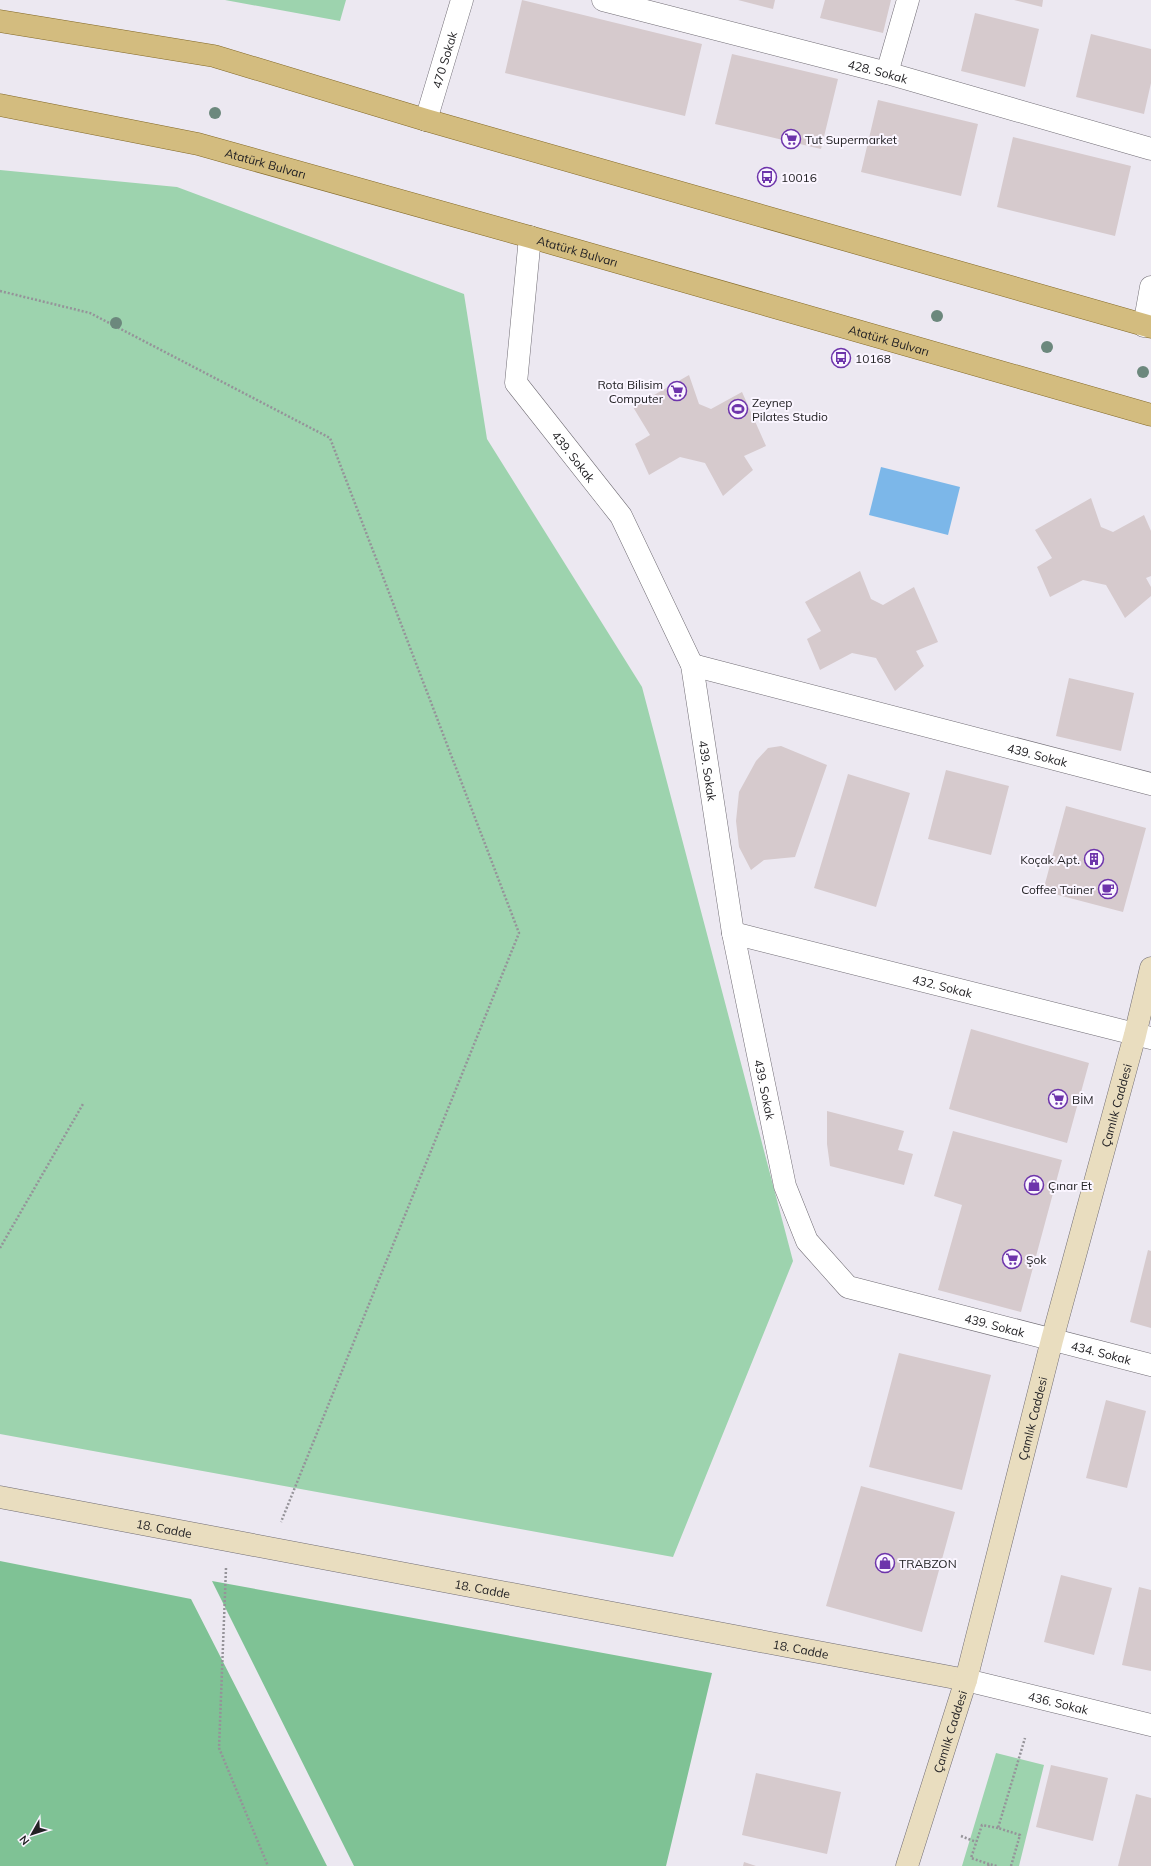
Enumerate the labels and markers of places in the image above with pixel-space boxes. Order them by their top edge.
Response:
supermarket icon: Tut Supermarket [780,128,802,150]
place label: Tut Supermarket [805,132,897,147]
bus stop icon: 10016 [756,166,778,188]
place label: 10016 [781,170,817,185]
bus stop icon: 10168 [830,347,852,369]
place label: 10168 [855,351,891,366]
place label: Rota Bilisim Computer [597,377,664,406]
supermarket icon: Rota Bilisim Computer [666,380,688,402]
place label: Zeynep Pilates Studio [752,395,828,424]
sports icon: Zeynep Pilates Studio [727,398,749,420]
building icon: Koçak Apt. [1083,848,1105,870]
place label: Koçak Apt. [1020,852,1080,867]
cafe icon: Coffee Tainer [1097,878,1119,900]
place label: Coffee Tainer [1021,882,1095,897]
supermarket icon: BİM [1047,1088,1069,1110]
place label: BİM [1072,1092,1094,1107]
shop icon: Çınar Et [1023,1174,1045,1196]
place label: Çınar Et [1048,1178,1092,1193]
supermarket icon: Şok [1001,1248,1023,1270]
place label: Şok [1026,1252,1047,1267]
shop icon: TRABZON [874,1552,896,1574]
place label: TRABZON [899,1556,957,1571]

